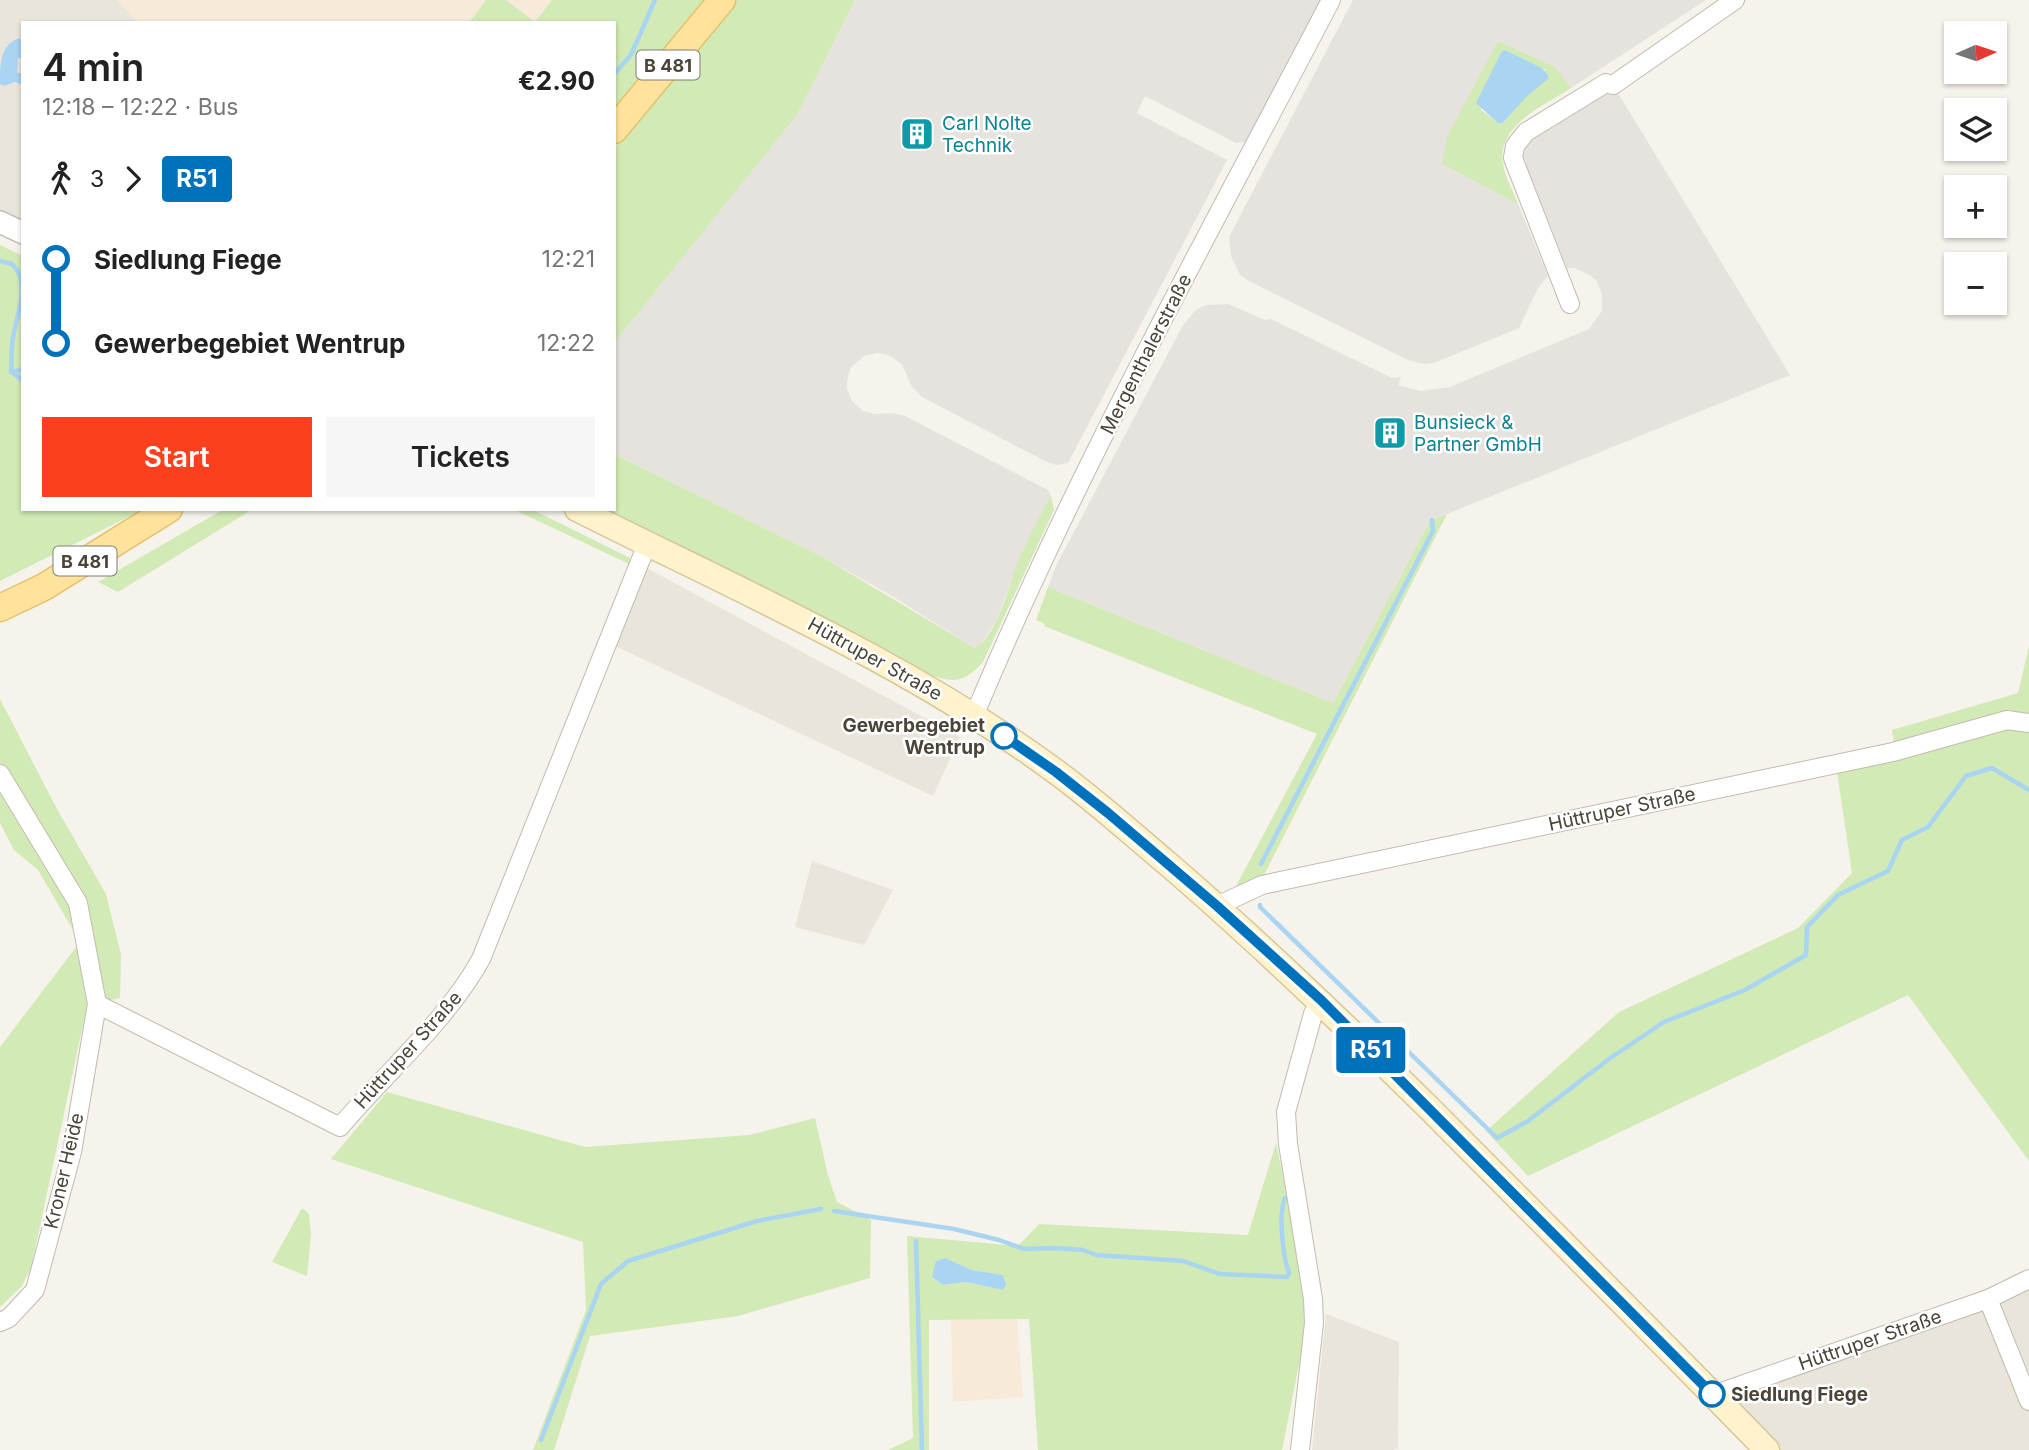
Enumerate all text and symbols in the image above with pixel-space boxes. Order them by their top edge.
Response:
north arrow [1944,21,2007,84]
map controls [1944,21,2007,315]
text: 4 min [42,44,144,90]
road number: B 481 [636,51,700,80]
text: €2.90 [518,65,595,96]
text: 12:18 – 12:22 · Bus [42,93,238,121]
button: layers [1944,98,2007,161]
place label: Carl Nolte Technik [942,112,1032,157]
building icon: Carl Nolte Technik [898,115,936,153]
icon: walk [42,160,80,198]
icon: forward [114,160,152,198]
text: R51 [176,164,218,193]
text: 3 [90,165,104,193]
button: + [1944,175,2007,238]
text: Siedlung Fiege [94,244,282,275]
text: 12:21 [542,245,595,273]
button: − [1944,252,2007,315]
street label: Mergenthalerstraße [1096,270,1196,438]
text: Gewerbegebiet Wentrup [94,328,405,359]
text: 12:22 [537,329,595,357]
place label: Bunsieck & Partner GmbH [1414,411,1542,456]
building icon: Bunsieck & Partner GmbH [1371,414,1409,452]
button: Start [42,417,312,497]
button: Tickets [326,417,595,497]
road number: B 481 [54,546,116,576]
street label: Hüttruper Straße [804,613,946,705]
place label: Gewerbegebiet Wentrup [842,714,985,759]
marker: Gewerbegebiet Wentrup [991,723,1017,749]
street label: Hüttruper Straße [1546,782,1698,836]
street label: Hüttruper Straße [349,987,467,1113]
line badge: R51 [1331,1027,1411,1073]
text: R51 [1350,1035,1392,1064]
street label: Kroner Heide [39,1111,89,1231]
street label: Hüttruper Straße [1795,1305,1945,1375]
marker: Siedlung Fiege [1699,1381,1725,1407]
place label: Siedlung Fiege [1731,1383,1868,1406]

